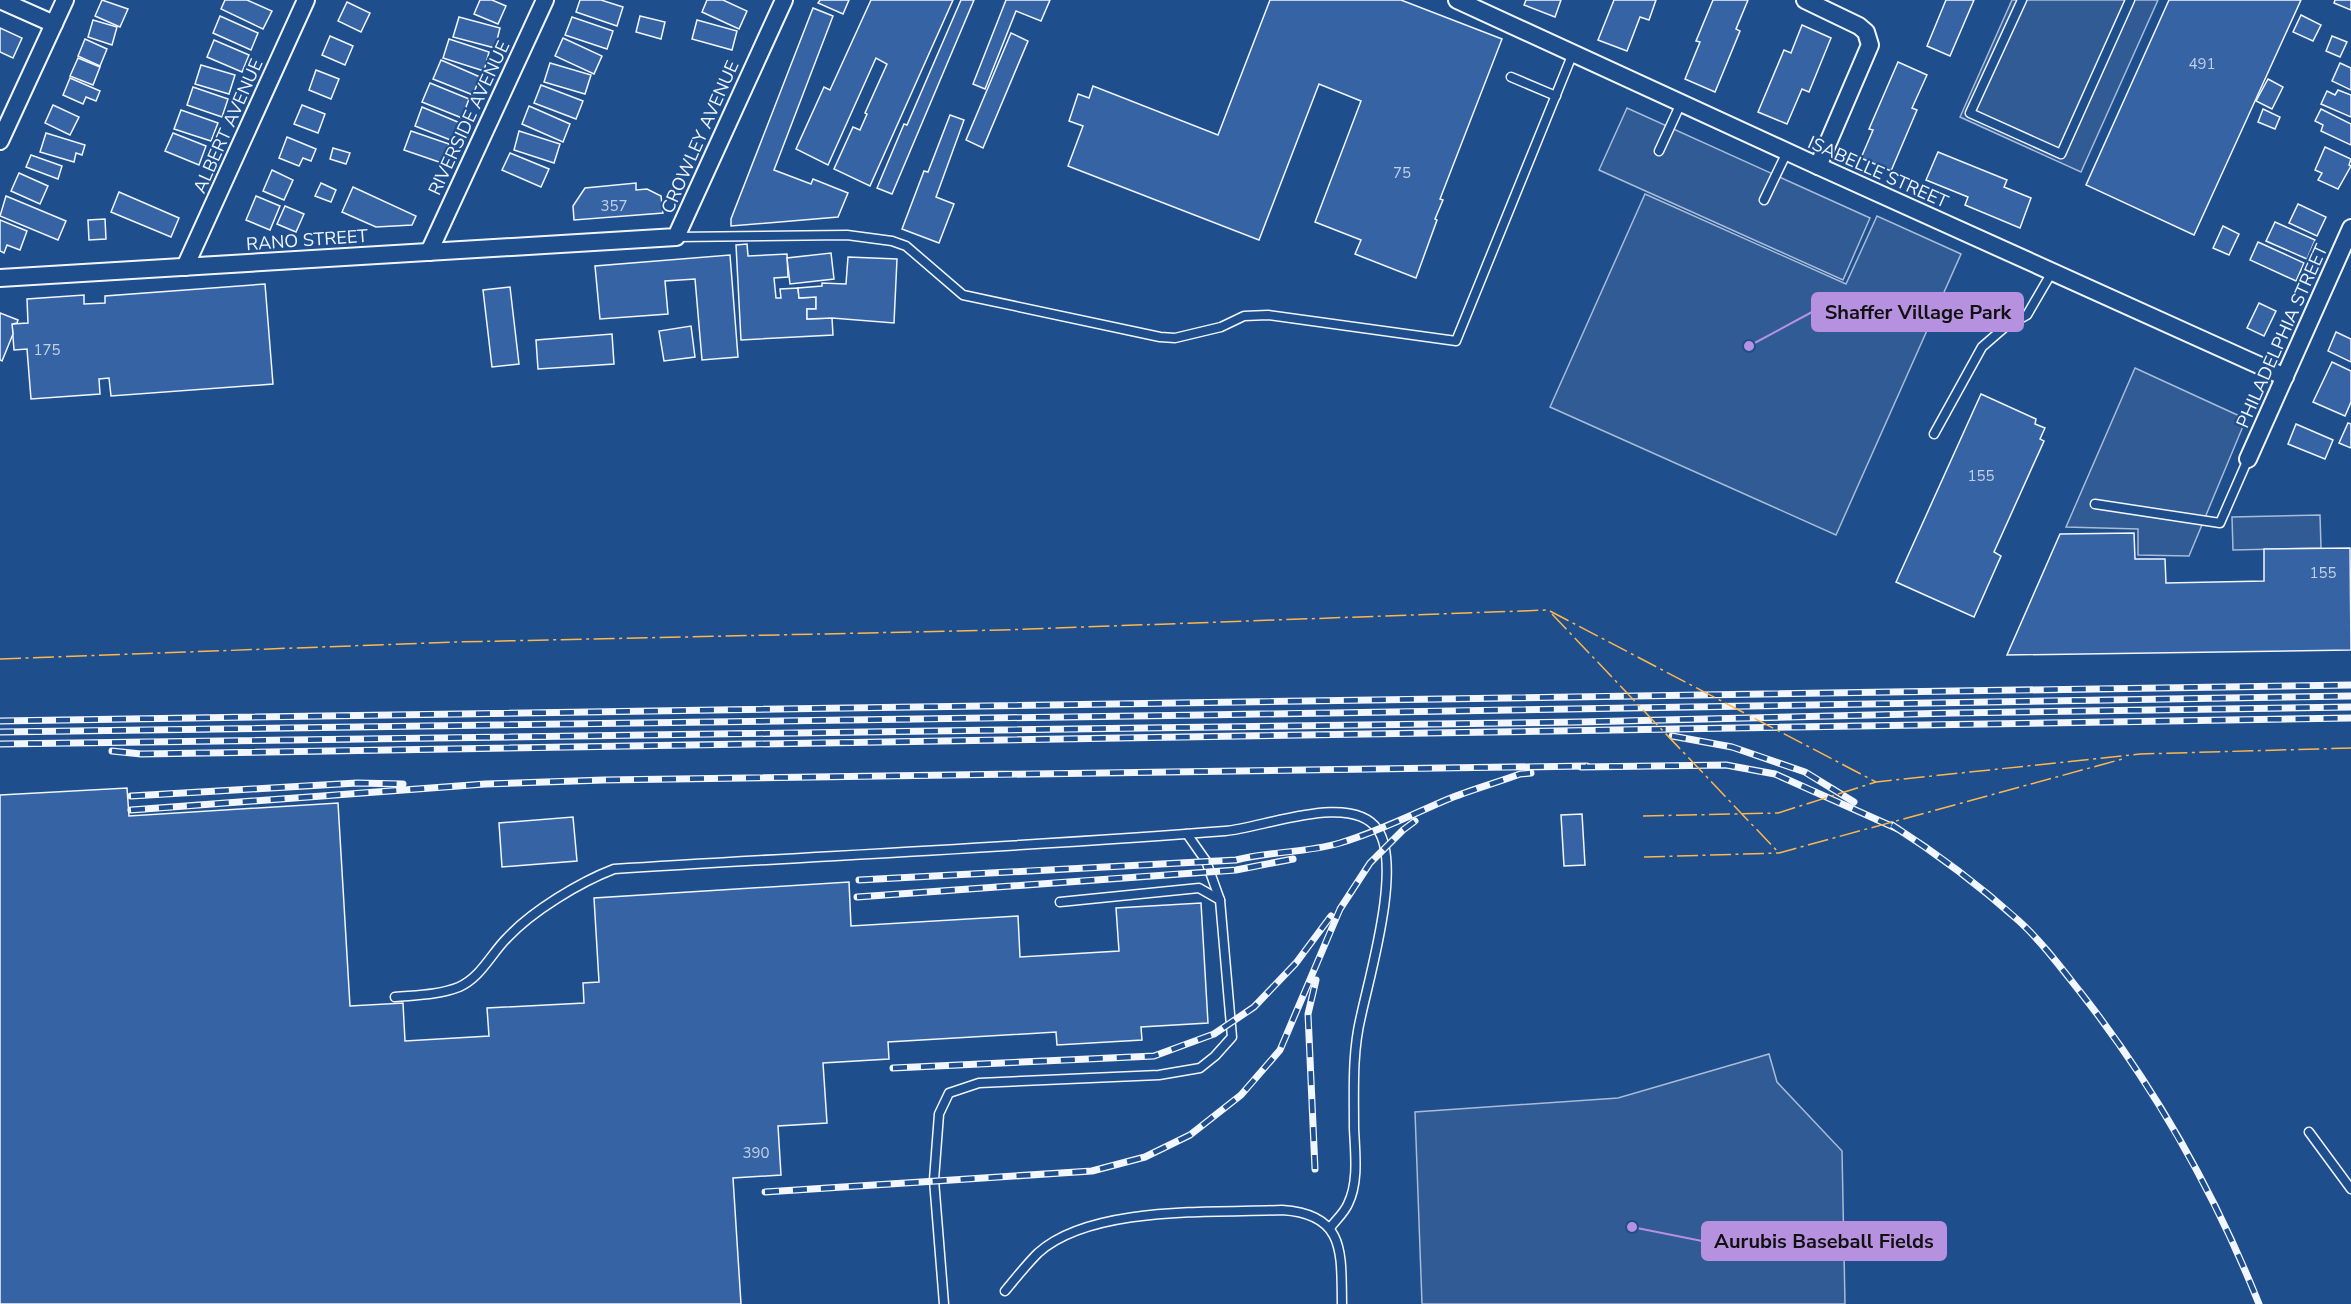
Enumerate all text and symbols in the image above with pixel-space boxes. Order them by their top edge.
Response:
street label: RIVERSIDE AVENUE [423,37,515,199]
house number: 491 [2188,54,2216,74]
street label: ALBERT AVENUE [188,55,268,197]
street label: CROWLEY AVENUE [656,57,744,217]
street label: ISABELLE STREET [1804,130,1952,214]
house number: 75 [1393,163,1411,183]
house number: 357 [600,196,628,216]
street label: RANO STREET [245,224,369,256]
street label: PHILADELPHIA STREET [2231,240,2333,432]
callout: Shaffer Village Park [1812,293,2023,331]
text: Shaffer Village Park [1825,299,2013,326]
house number: 175 [33,340,61,360]
house number: 155 [1967,466,1995,486]
house number: 155 [2309,563,2337,583]
house number: 390 [742,1143,770,1163]
callout: Aurubis Baseball Fields [1702,1222,1946,1260]
text: Aurubis Baseball Fields [1714,1228,1934,1255]

